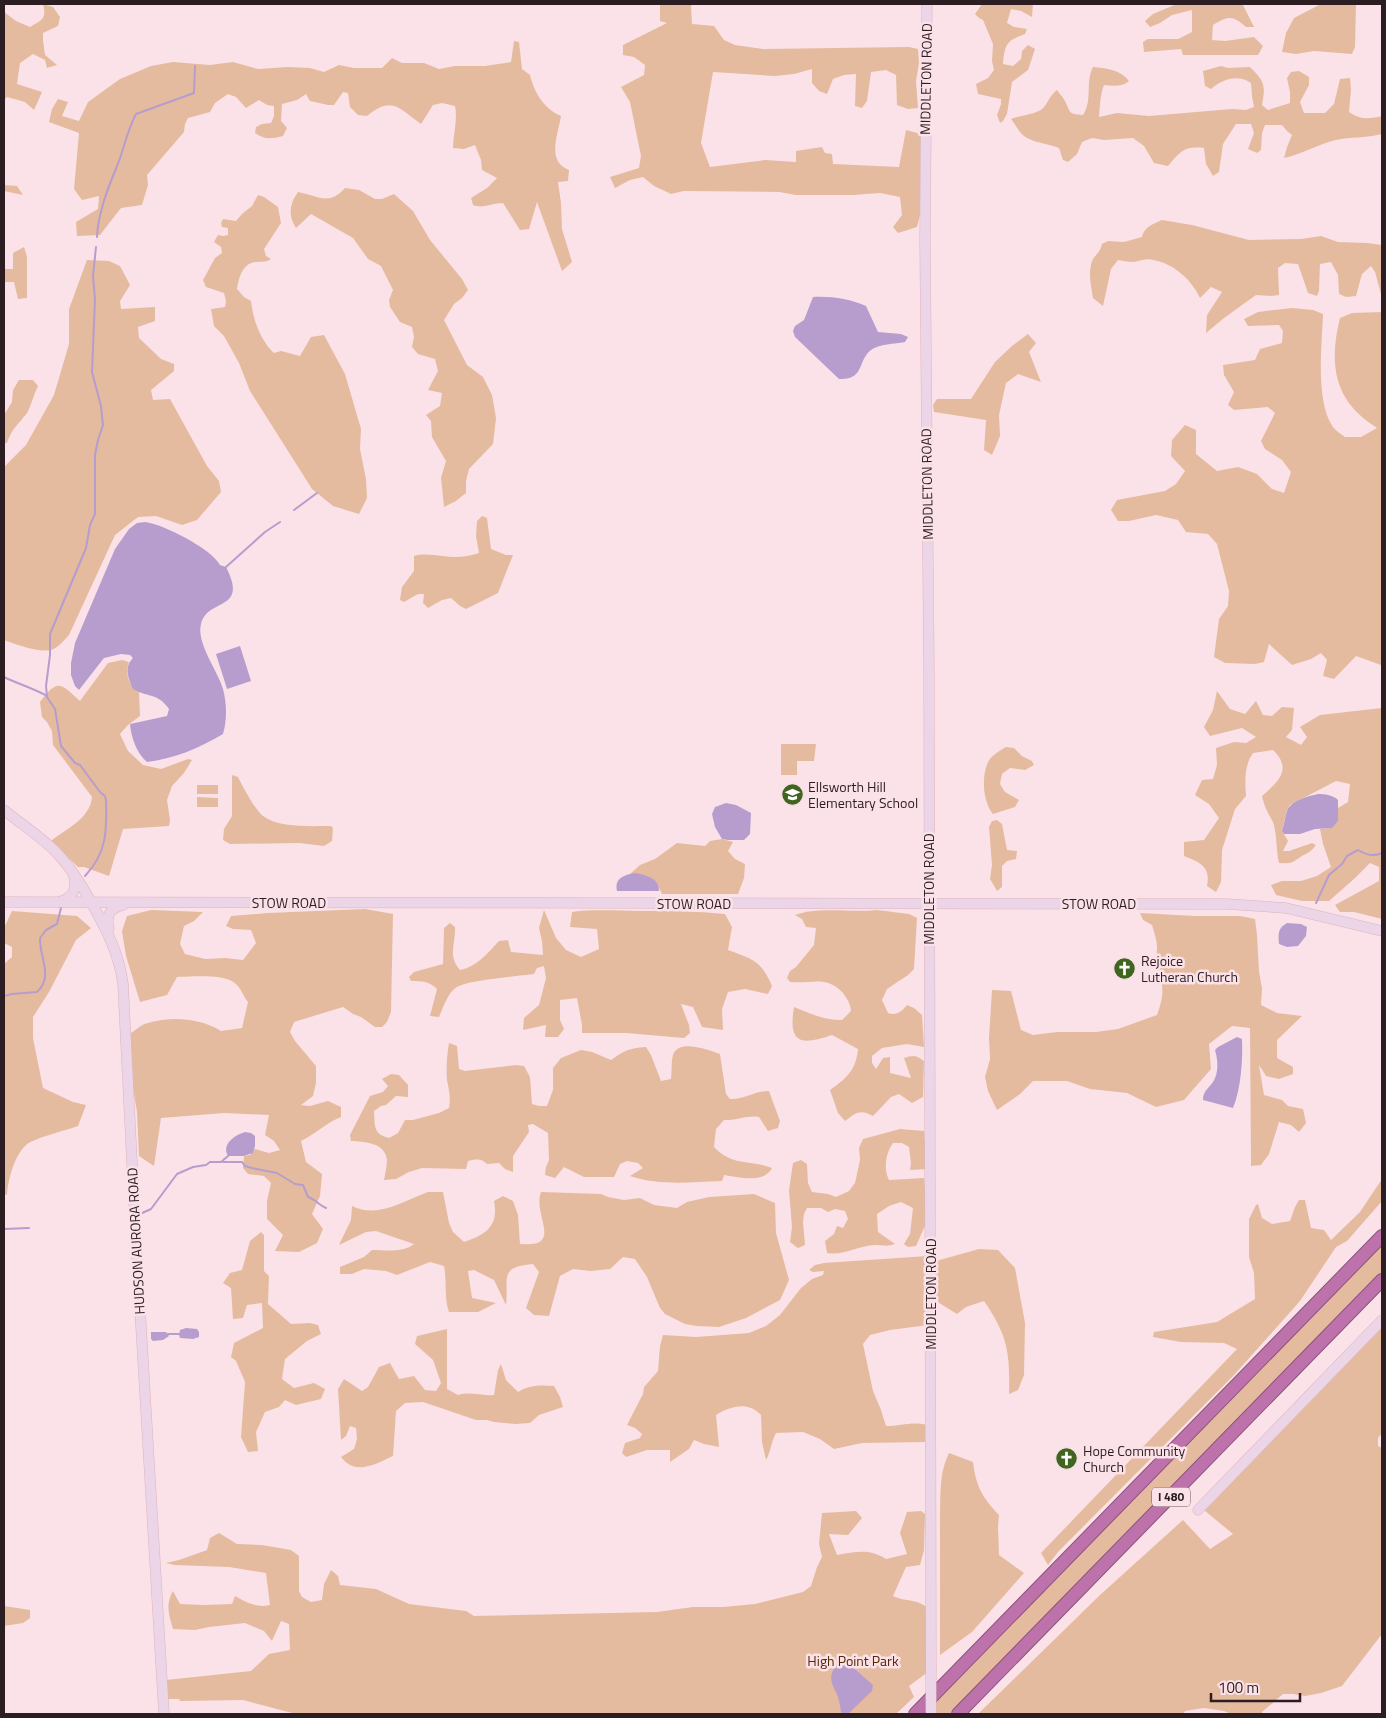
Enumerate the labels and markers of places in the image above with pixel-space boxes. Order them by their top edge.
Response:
place label: Ellsworth Hill Elementary School [808,776,918,813]
school or university icon: Ellsworth Hill Elementary School [780,783,804,807]
place label: Rejoice Lutheran Church [1141,950,1238,987]
church icon: Rejoice Lutheran Church [1113,957,1137,981]
place label: Hope Community Church [1083,1440,1186,1477]
church icon: Hope Community Church [1055,1447,1079,1471]

